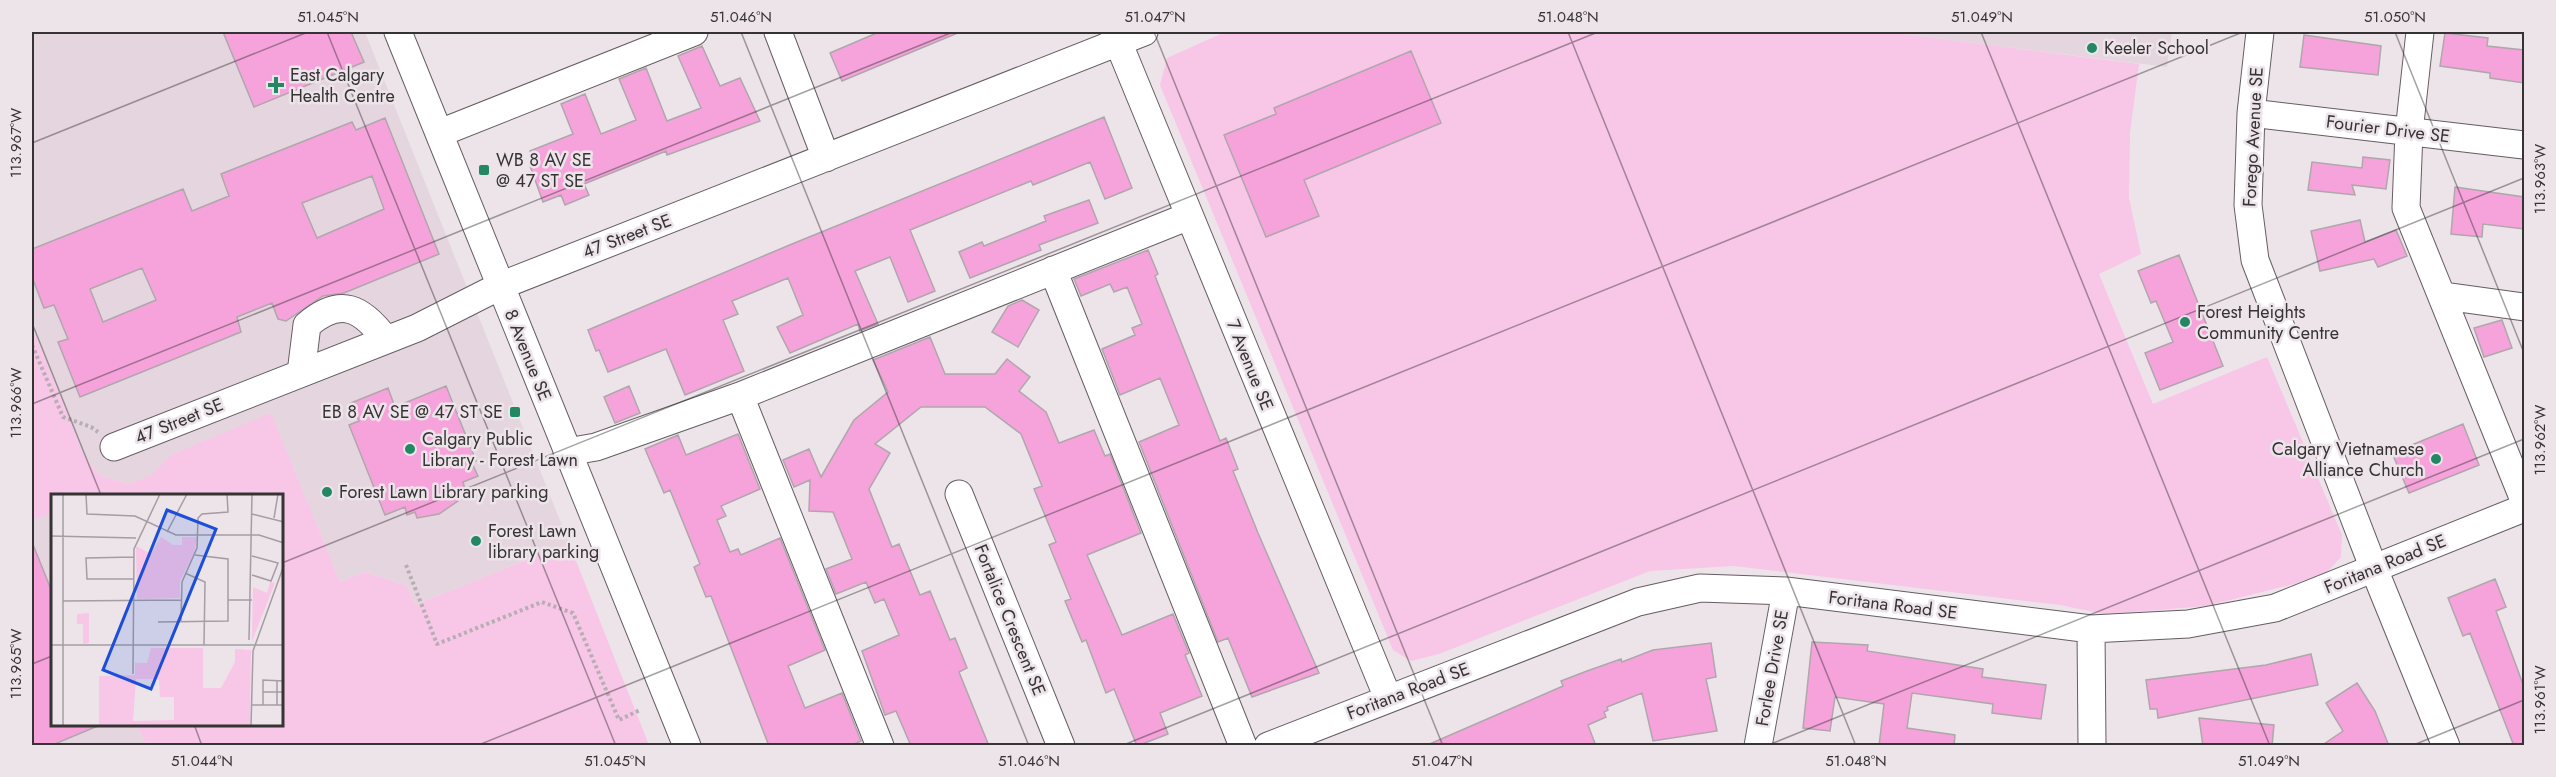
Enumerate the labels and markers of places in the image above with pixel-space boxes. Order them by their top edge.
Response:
place label: Keeler School [2104,35,2209,61]
marker: Keeler School [2085,41,2099,55]
place label: East Calgary Health Centre [290,62,395,109]
marker: East Calgary Health Centre [267,76,285,94]
place label: WB 8 AV SE @ 47 ST SE [496,147,592,194]
marker: WB 8 AV SE @ 47 ST SE [477,163,491,177]
place label: Forest Heights Community Centre [2197,299,2339,346]
marker: Forest Heights Community Centre [2178,315,2192,329]
place label: EB 8 AV SE @ 47 ST SE [322,399,503,425]
marker: EB 8 AV SE @ 47 ST SE [508,405,522,419]
place label: Calgary Public Library - Forest Lawn [422,426,578,473]
place label: Calgary Vietnamese Alliance Church [2272,436,2424,483]
marker: Calgary Public Library - Forest Lawn [403,442,417,456]
marker: Calgary Vietnamese Alliance Church [2429,452,2443,466]
place label: Forest Lawn Library parking [339,479,549,505]
marker: Forest Lawn Library parking [320,485,334,499]
place label: Forest Lawn library parking [488,518,599,565]
marker: Forest Lawn library parking [469,534,483,548]

